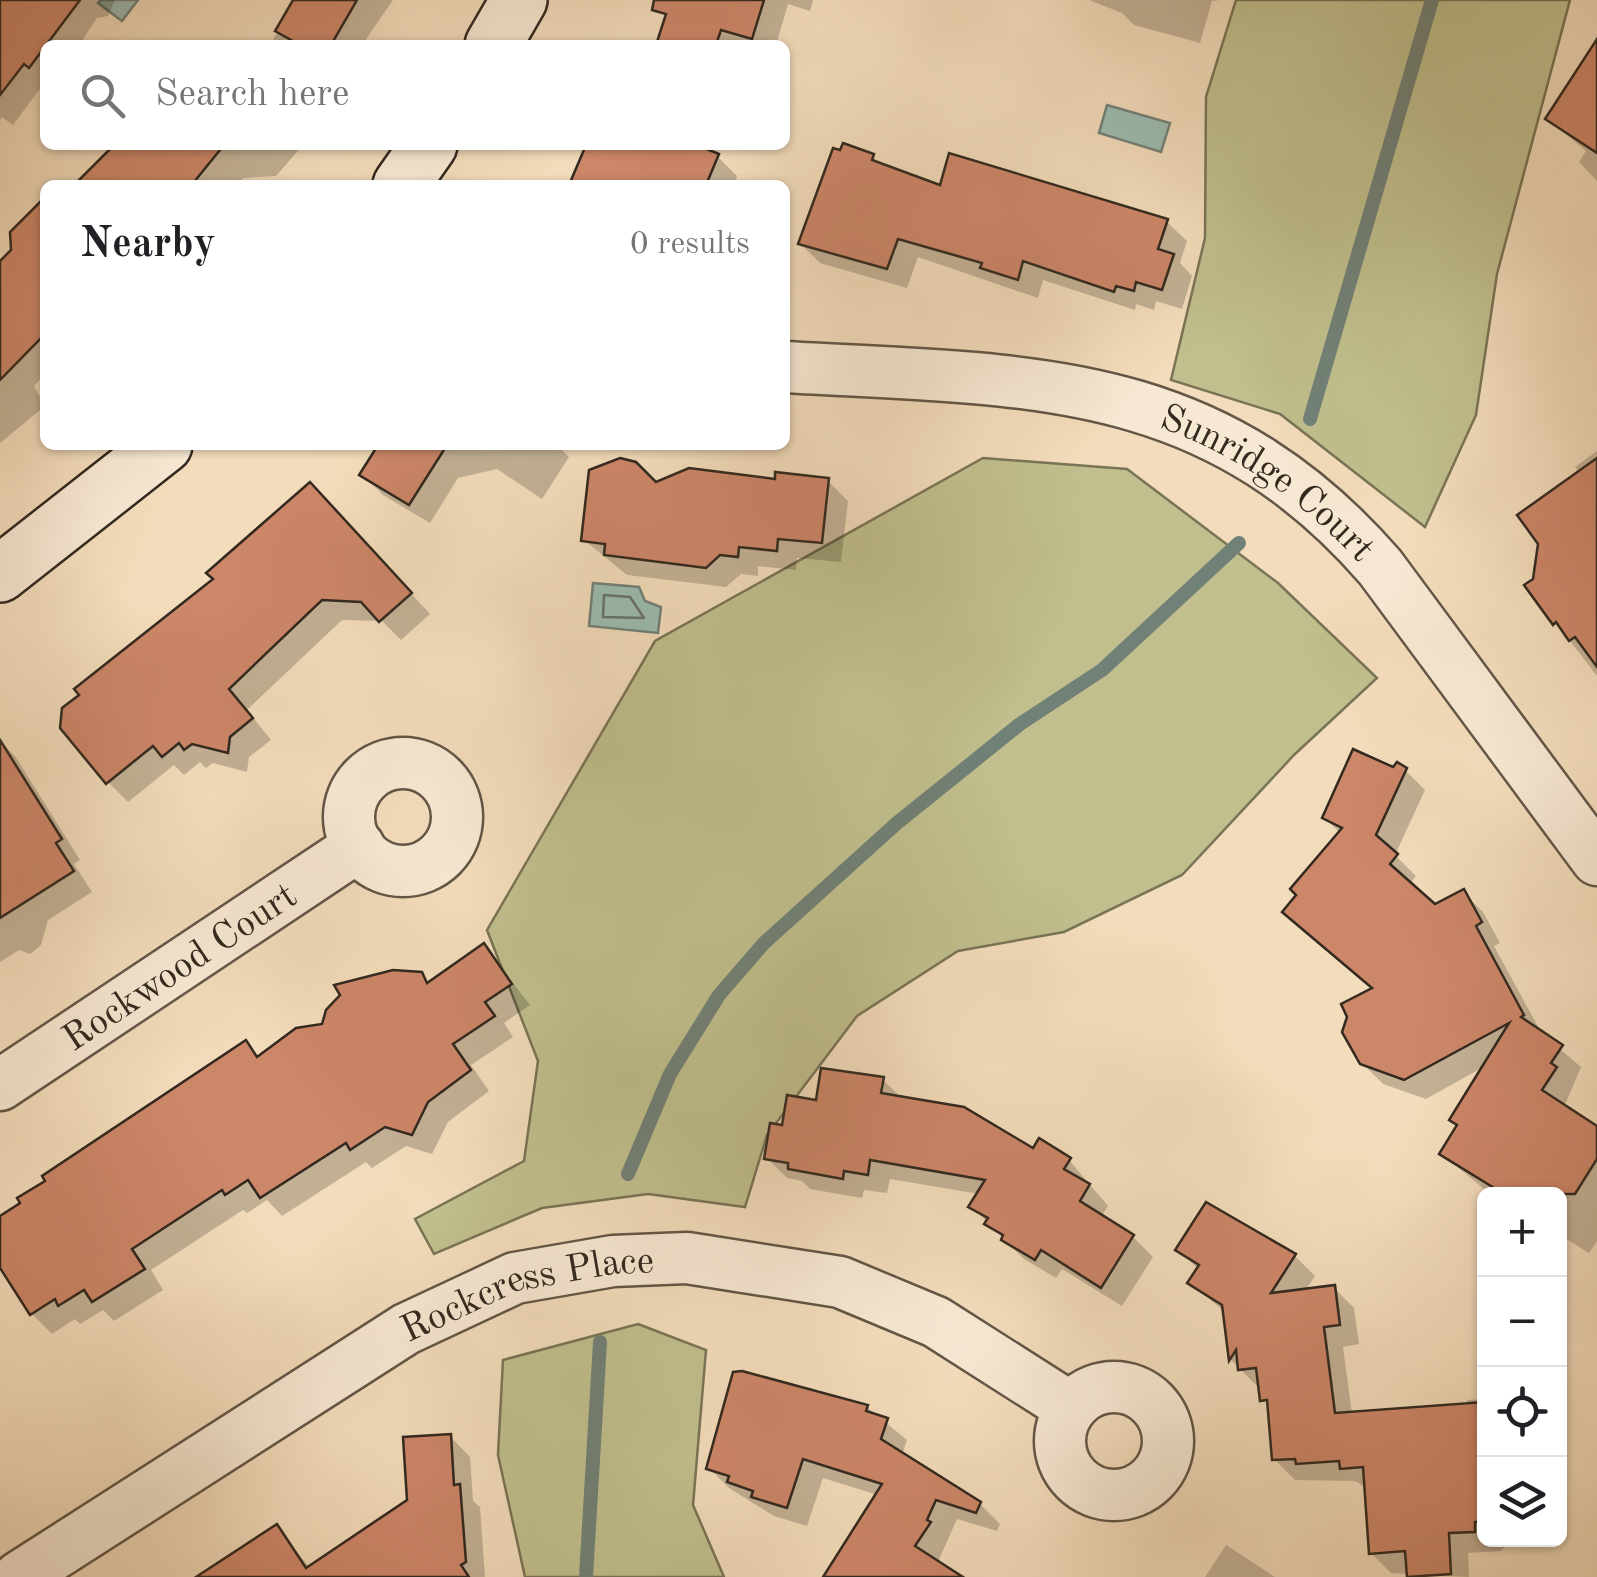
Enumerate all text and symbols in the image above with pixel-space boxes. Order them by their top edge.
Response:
search box [40,40,790,150]
icon: search [75,68,130,123]
text: Search here [155,76,350,114]
text: Nearby [80,224,216,266]
text: 0 results [630,229,750,261]
street label: Sunridge Court [1155,399,1381,570]
street label: Rockwood Court [57,877,304,1059]
map controls [1477,1187,1567,1547]
button: + [1477,1187,1567,1277]
street label: Rockcress Place [396,1243,655,1351]
button: − [1477,1277,1567,1367]
button: locate [1477,1367,1567,1457]
button: layers [1477,1457,1567,1547]

